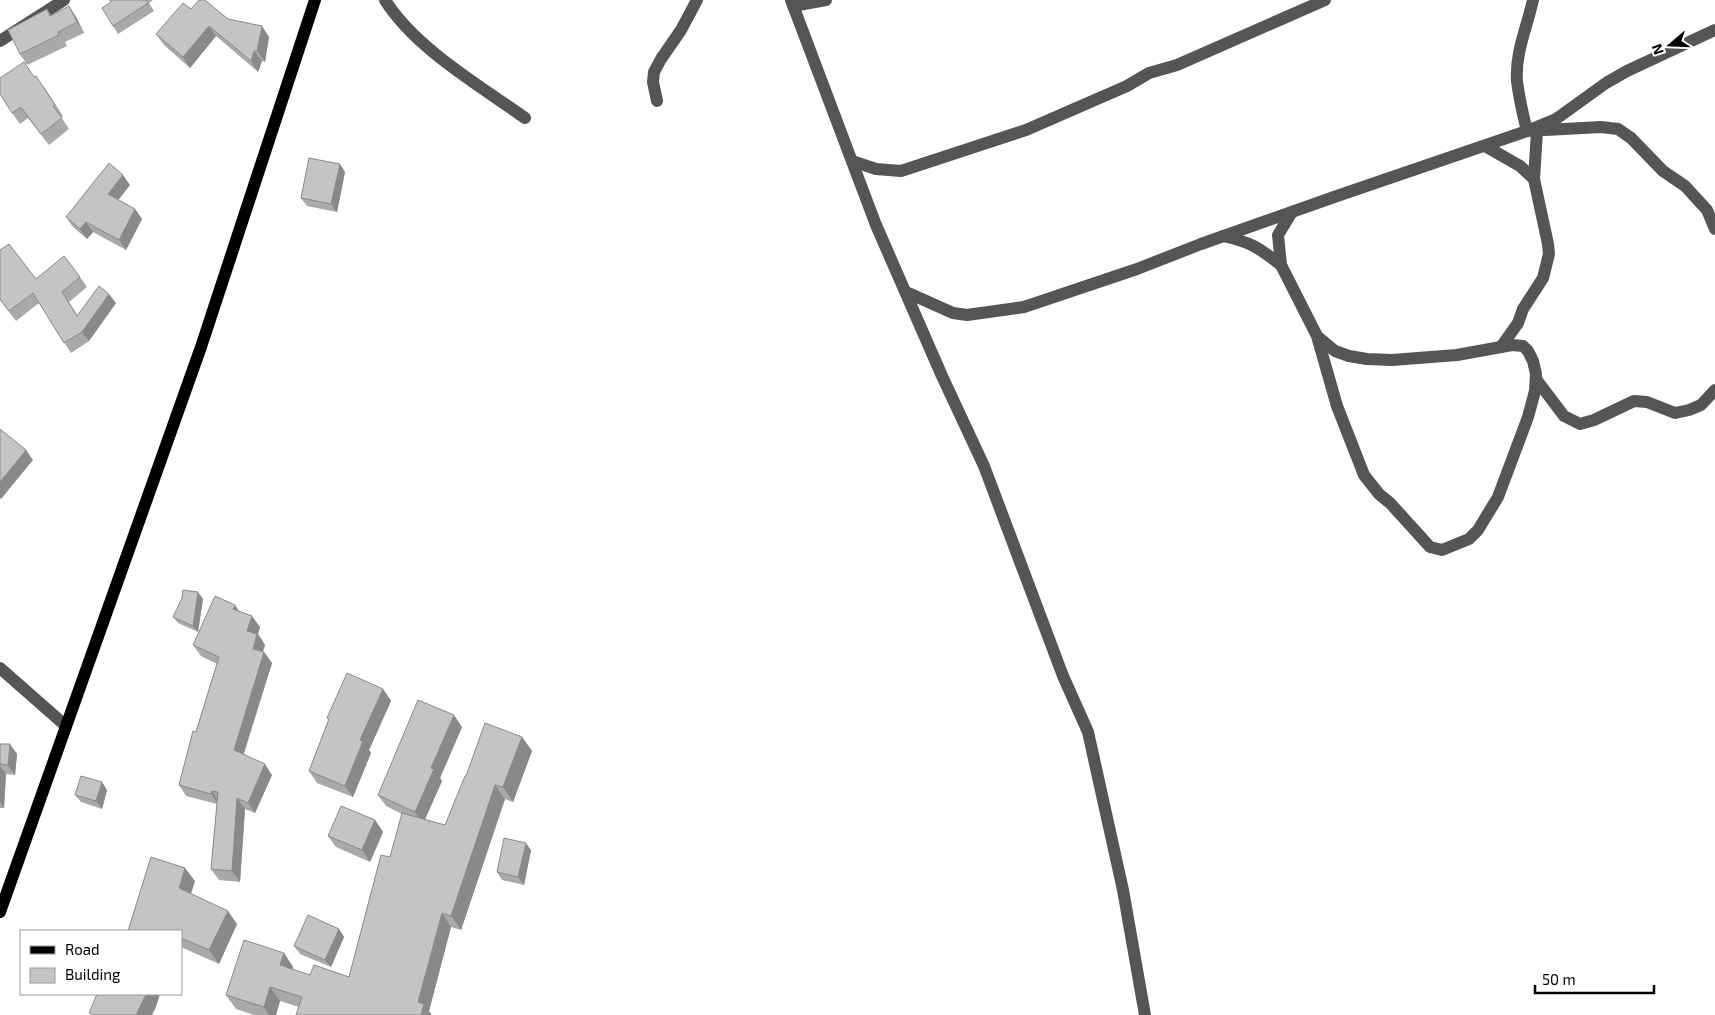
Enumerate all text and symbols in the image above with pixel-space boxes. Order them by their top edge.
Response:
north arrow [1645,20,1695,70]
text: N [1648,42,1667,57]
legend [20,930,182,995]
text: Road [65,940,100,958]
scale bar [1535,962,1654,994]
text: Building [65,965,121,983]
text: 50 m [1542,970,1576,988]

